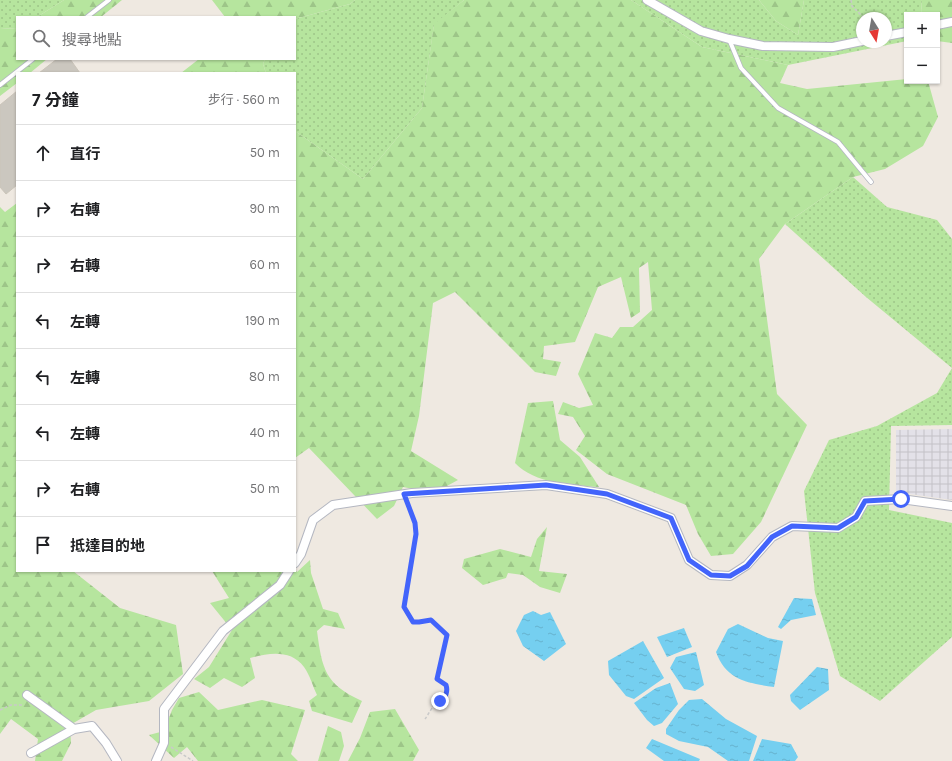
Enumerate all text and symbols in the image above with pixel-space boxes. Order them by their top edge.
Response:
north arrow [856,12,892,48]
map controls [904,12,940,84]
button: + [904,12,940,48]
search box [16,16,296,60]
icon: search [30,27,52,49]
text: 搜尋地點 [62,31,122,49]
button: − [904,48,940,84]
text: 7 分鐘 [32,90,79,110]
text: 步行 · 560 m [208,92,280,107]
icon: ahead [32,142,54,164]
text: 直行 [70,145,100,163]
text: 50 m [250,145,280,160]
icon: right [32,198,54,220]
text: 右轉 [70,201,100,219]
text: 90 m [249,201,280,216]
icon: right [32,254,54,276]
text: 右轉 [70,257,100,275]
text: 60 m [250,257,280,272]
icon: left [32,310,54,332]
text: 左轉 [70,313,100,331]
text: 190 m [245,313,280,328]
icon: left [32,366,54,388]
text: 左轉 [70,369,100,387]
text: 80 m [249,369,280,384]
icon: left [32,422,54,444]
text: 左轉 [70,425,100,443]
text: 40 m [250,425,280,440]
icon: right [32,478,54,500]
text: 右轉 [70,481,100,499]
text: 50 m [250,481,280,496]
route start [892,490,910,508]
icon: arrive [32,534,54,556]
text: 抵達目的地 [70,537,145,555]
route end [431,692,449,710]

